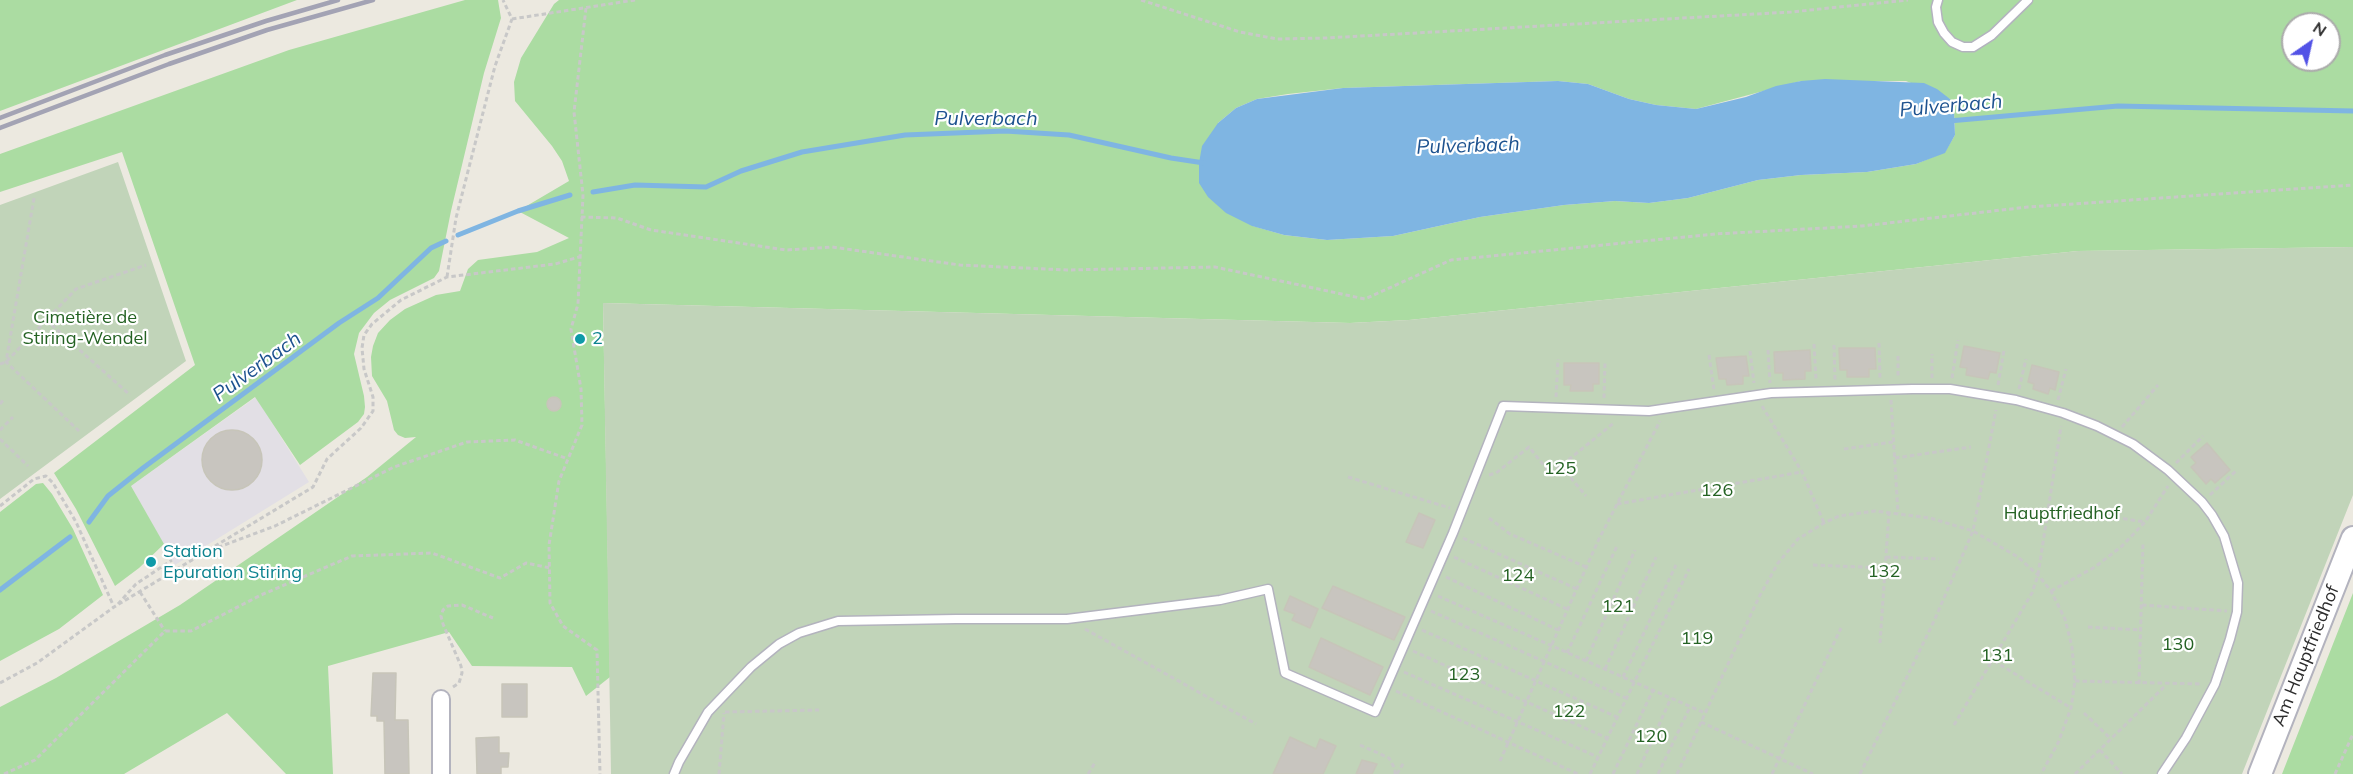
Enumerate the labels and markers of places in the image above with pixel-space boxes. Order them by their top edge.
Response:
place label: 2 [592,328,603,350]
marker: 2 [573,332,587,346]
place label: Station Epuration Stiring [163,541,302,584]
marker: Station Epuration Stiring [144,555,158,569]

